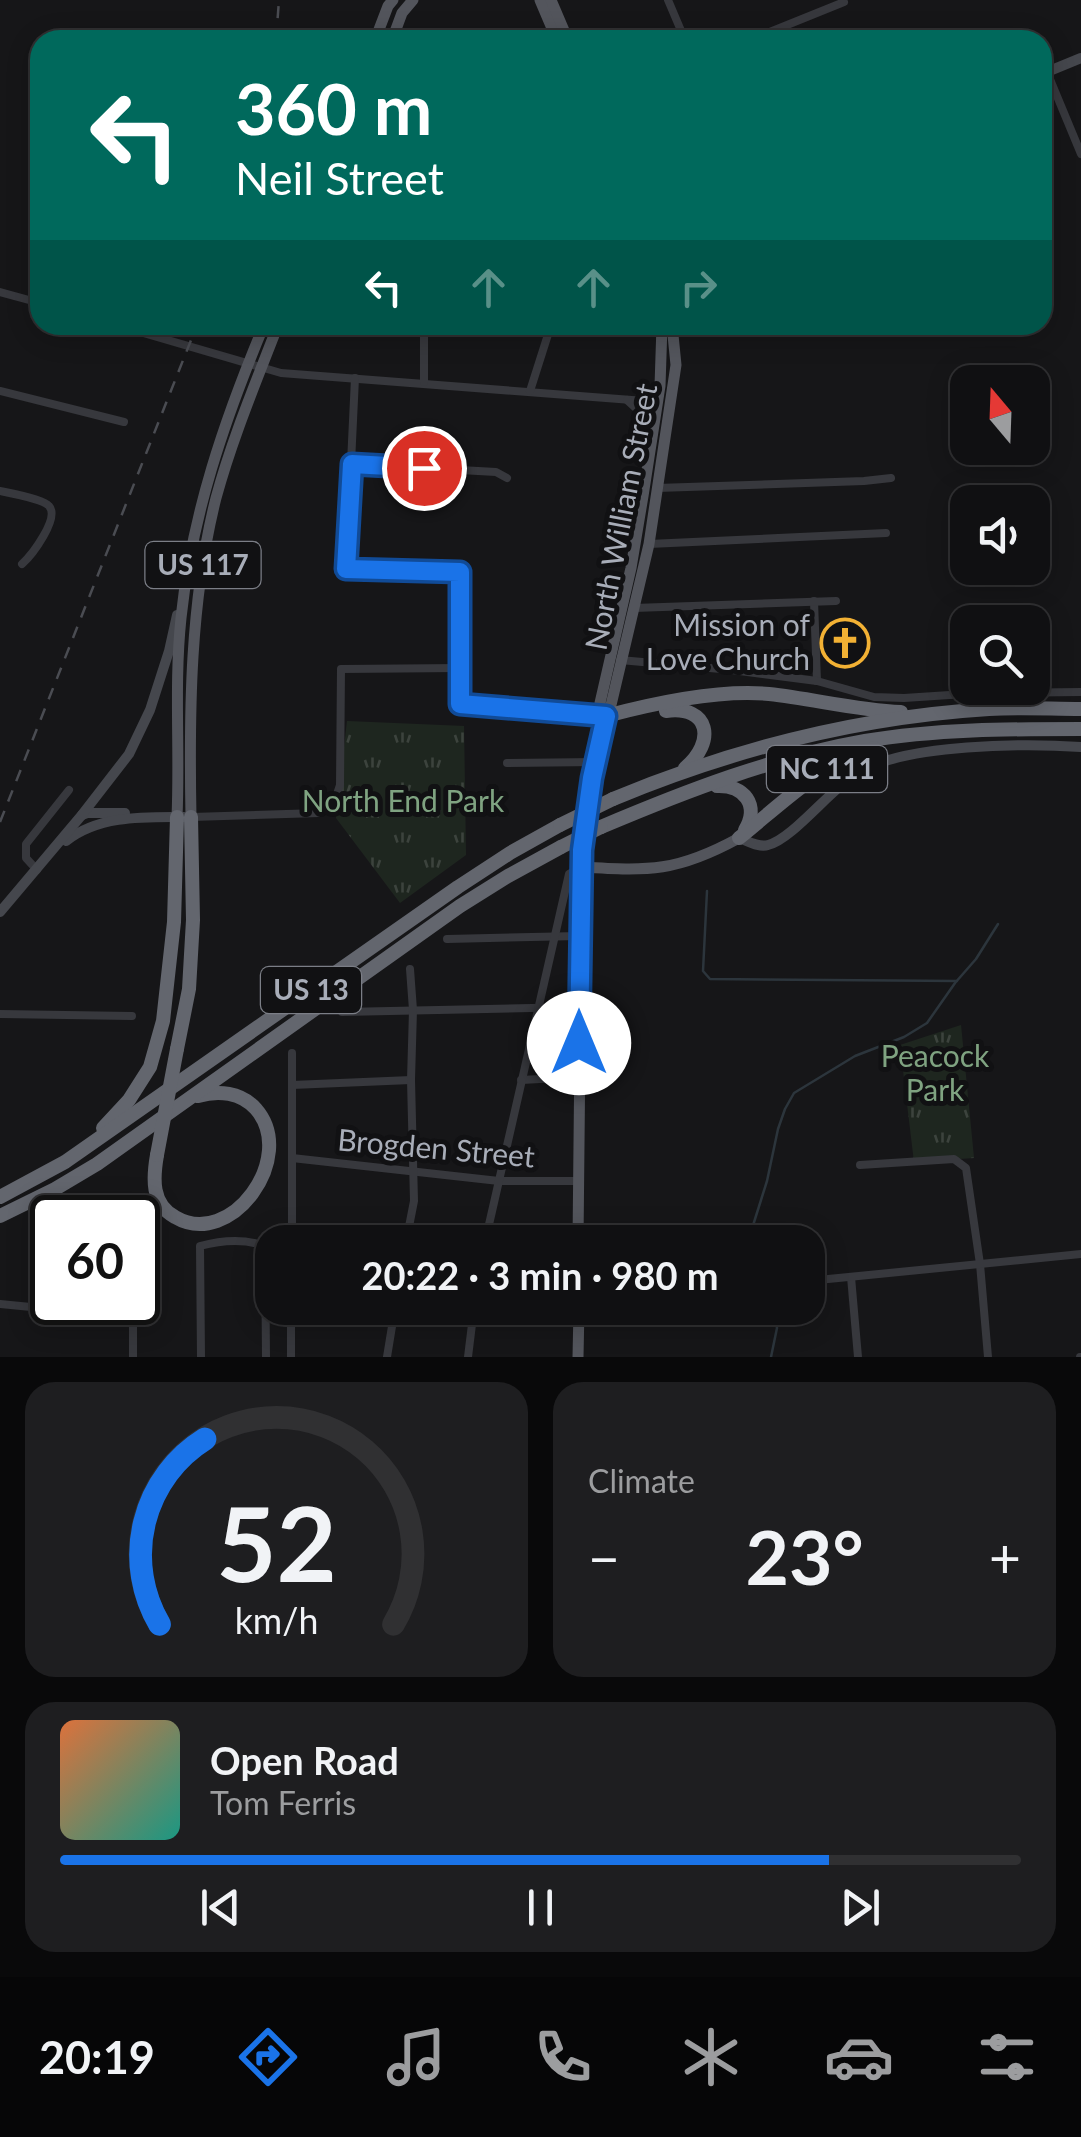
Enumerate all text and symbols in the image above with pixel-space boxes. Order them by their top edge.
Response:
text: 360 m [235,66,432,150]
icon: left [70,70,200,200]
text: Neil Street [235,151,444,205]
icon: left [356,260,411,315]
icon: ahead [461,260,516,315]
icon: ahead [566,260,621,315]
icon: right [671,260,726,315]
north arrow [950,365,1050,465]
map controls [950,365,1050,705]
street label: North William Street [577,380,664,653]
pin [382,426,467,511]
icon: arrive [397,441,452,496]
button: sound [950,485,1050,585]
road number: US 117 [146,542,260,588]
button: search [950,605,1050,705]
place label: Mission of Love Church [646,606,810,676]
church icon: Mission of Love Church [819,617,871,669]
road number: NC 111 [767,746,887,792]
park label: North End Park [302,782,505,818]
road number: US 13 [261,967,361,1013]
position arrow [527,991,631,1095]
park label: Peacock Park [881,1037,990,1107]
street label: Brogden Street [336,1120,536,1174]
speed limit sign: 60 [30,1195,160,1325]
text: 20:22 · 3 min · 980 m [361,1252,719,1298]
text: Climate [588,1461,695,1500]
text: 52 [216,1479,337,1604]
text: 23° [745,1511,864,1601]
text: − [588,1524,620,1590]
text: + [989,1524,1021,1590]
text: km/h [235,1599,318,1642]
text: Open Road [210,1737,399,1783]
text: Tom Ferris [210,1783,356,1822]
icon: previous [193,1880,248,1935]
icon: pause [513,1880,568,1935]
icon: next [833,1880,888,1935]
icon: directions [233,2022,303,2092]
icon: music [381,2022,451,2092]
icon: phone [528,2022,598,2092]
icon: climate [676,2022,746,2092]
icon: car [824,2022,894,2092]
icon: filters [972,2022,1042,2092]
text: 20:19 [39,2030,155,2084]

